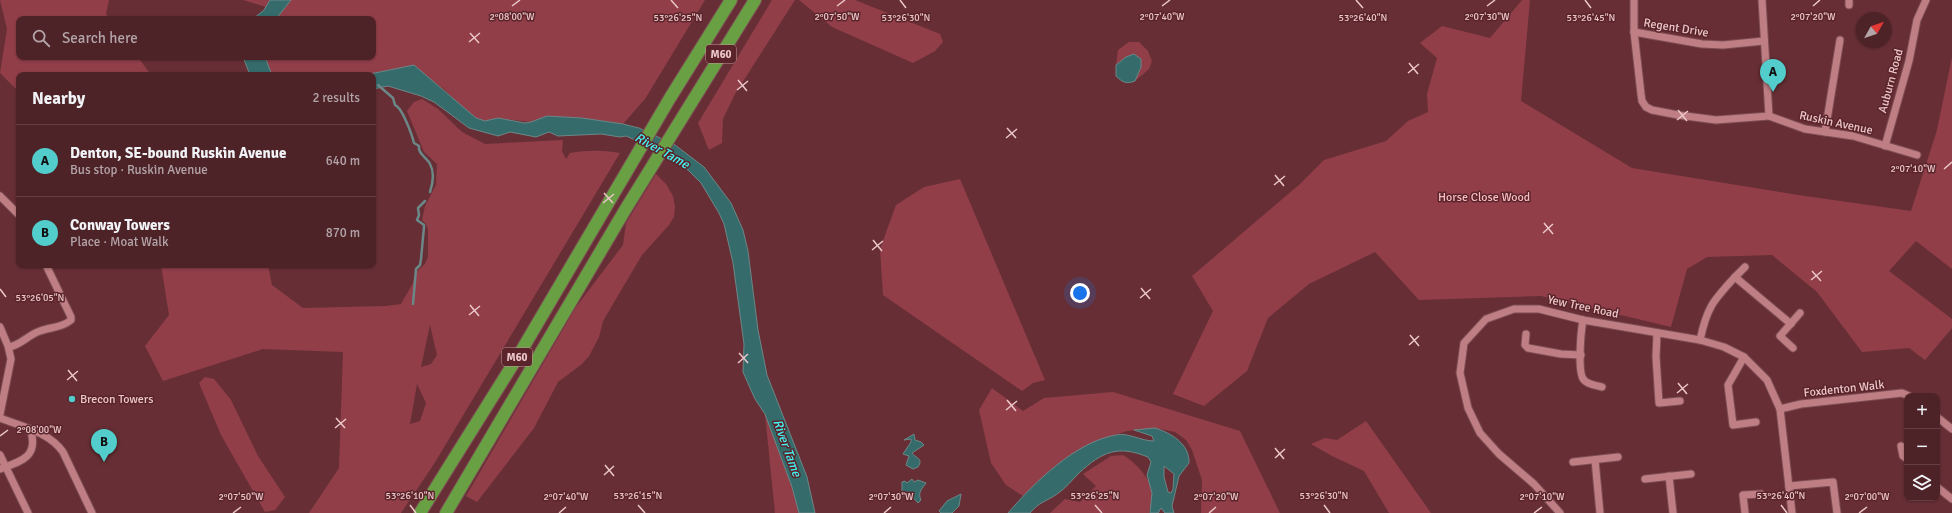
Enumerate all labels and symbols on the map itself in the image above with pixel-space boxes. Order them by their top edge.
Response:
text: 2°08'00"W [489,11,535,23]
text: 2°07'50"W [814,11,860,23]
text: 2°07'40"W [1139,11,1185,23]
text: 2°07'30"W [1464,11,1510,23]
text: 2°07'20"W [1790,11,1836,23]
text: 53°26'25"N [654,12,702,24]
text: 53°26'30"N [882,12,930,24]
text: 53°26'40"N [1339,12,1387,24]
text: 53°26'45"N [1567,12,1615,24]
north arrow [1856,12,1892,48]
street label: Regent Drive [1642,15,1710,41]
road number: M60 [706,45,736,63]
street label: Auburn Road [1875,47,1907,115]
pin: A [1760,59,1786,92]
street label: Ruskin Avenue [1798,108,1874,138]
water label: River Tame [632,129,693,173]
text: 2°07'10"W [1890,163,1936,175]
park label: Horse Close Wood [1438,190,1530,205]
your location [1070,283,1090,303]
text: 53°26'05"N [16,292,64,304]
street label: Yew Tree Road [1546,292,1620,322]
road number: M60 [502,348,532,366]
street label: Foxdenton Walk [1803,377,1885,401]
place label: Brecon Towers [80,392,154,407]
marker: Brecon Towers [67,394,77,404]
water label: River Tame [769,417,805,480]
text: 2°08'00"W [16,424,62,436]
pin: B [91,429,117,462]
text: 53°26'10"N [386,490,434,502]
text: 53°26'15"N [614,490,662,502]
text: 53°26'25"N [1071,490,1119,502]
text: 53°26'30"N [1300,490,1348,502]
text: 53°26'40"N [1757,490,1805,502]
text: 2°07'50"W [218,491,264,503]
text: 2°07'40"W [543,491,589,503]
text: 2°07'30"W [868,491,914,503]
text: 2°07'20"W [1193,491,1239,503]
text: 2°07'10"W [1519,491,1565,503]
text: 2°07'00"W [1844,491,1890,503]

